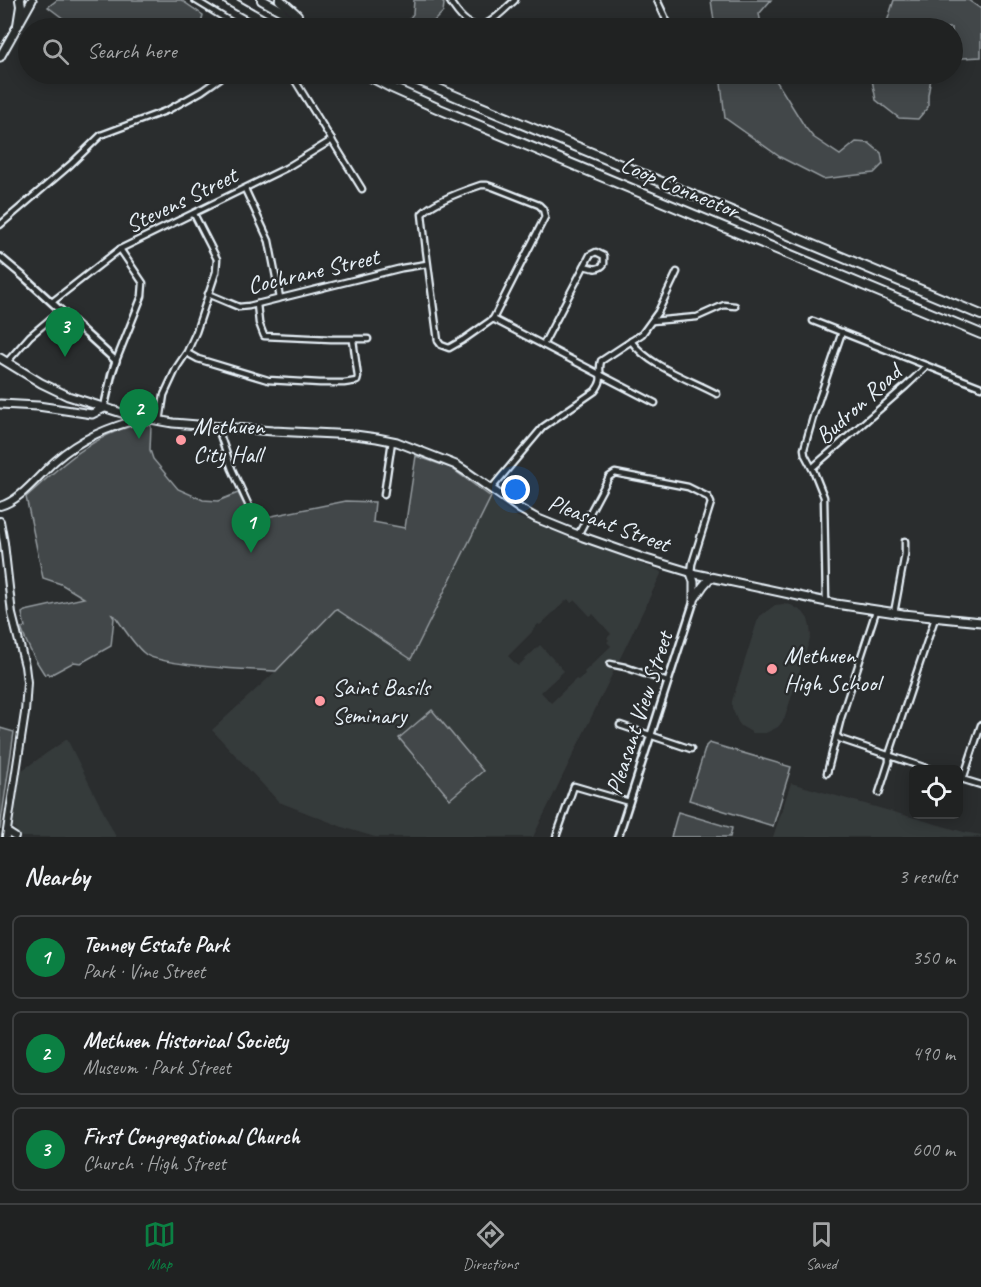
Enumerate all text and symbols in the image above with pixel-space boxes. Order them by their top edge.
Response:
search box [18,18,963,84]
icon: search [39,35,72,68]
text: Search here [87,37,177,65]
street label: Loop Connector [617,149,746,226]
street label: Stevens Street [120,159,243,240]
street label: Cochrane Street [244,241,384,301]
pin: 3 [46,308,84,357]
street label: Budron Road [809,355,910,450]
pin: 2 [120,390,158,439]
place label: Methuen City Hall [193,411,266,469]
marker: Methuen City Hall [174,433,188,447]
your location [501,475,530,504]
street label: Pleasant Street [544,487,676,560]
pin: 1 [232,504,270,553]
street label: Pleasant View Street [599,626,680,798]
place label: Methuen High School [784,640,884,698]
marker: Methuen High School [765,662,779,676]
place label: Saint Basils Seminary [332,672,432,730]
marker: Saint Basils Seminary [313,694,327,708]
map controls [909,765,963,819]
button: locate [909,765,963,819]
text: Nearby [24,860,89,893]
text: 3 results [898,864,957,889]
text: Tenney Estate Park [83,931,229,959]
text: 1 [41,945,50,970]
text: 350 m [912,945,955,970]
text: Park · Vine Street [83,959,205,984]
text: Methuen Historical Society [83,1027,288,1055]
text: 2 [41,1041,50,1066]
text: 490 m [912,1041,955,1066]
text: Museum · Park Street [83,1055,231,1080]
text: First Congregational Church [83,1123,300,1151]
text: 3 [41,1137,50,1162]
text: 600 m [912,1137,955,1162]
text: Church · High Street [83,1151,226,1176]
tab: Map [143,1218,176,1274]
tab: Directions [463,1218,518,1274]
tab: Saved [805,1218,838,1274]

